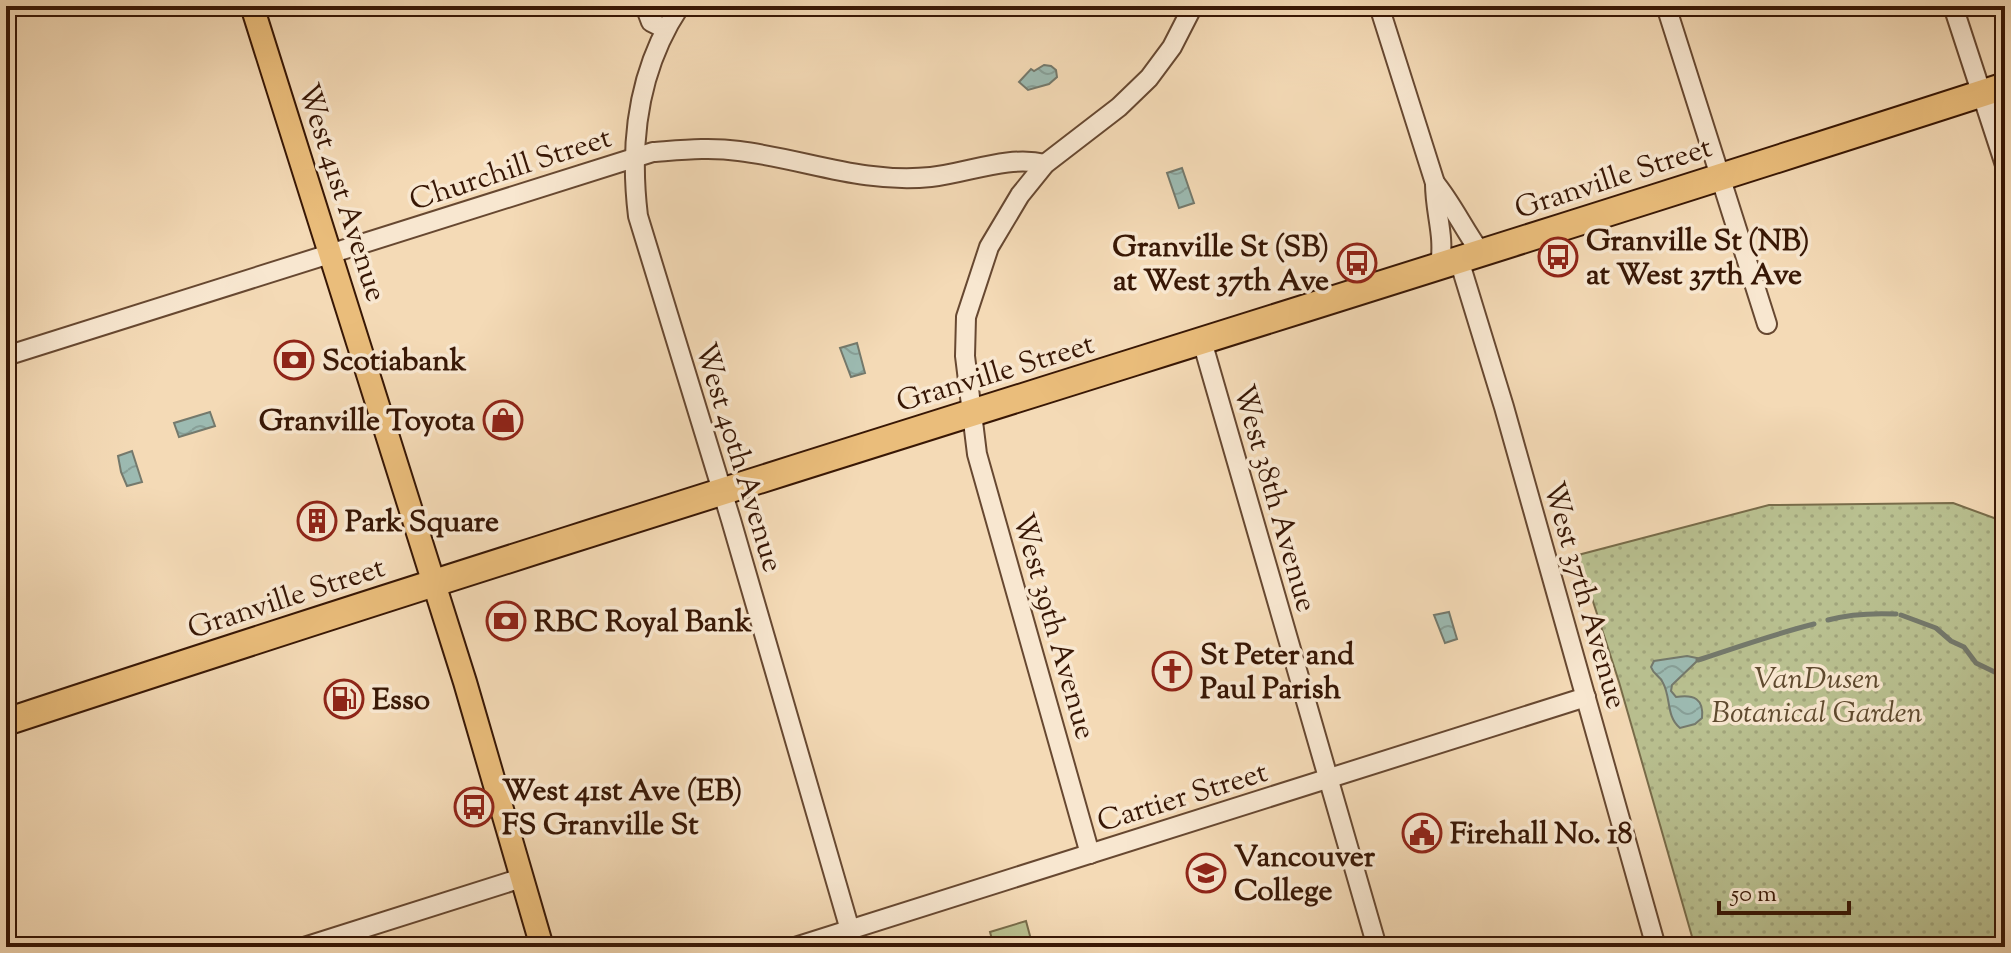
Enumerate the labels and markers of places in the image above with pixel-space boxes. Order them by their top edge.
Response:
place label: Granville St (NB) at West 37th Ave [1586,221,1810,298]
place label: Granville St (SB) at West 37th Ave [1112,227,1329,304]
bus stop icon: Granville St (NB) at West 37th Ave [1537,236,1579,278]
bus stop icon: Granville St (SB) at West 37th Ave [1336,242,1378,284]
bank icon: Scotiabank [273,339,315,381]
place label: Scotiabank [322,341,467,384]
shop icon: Granville Toyota [482,399,524,441]
place label: Granville Toyota [259,401,475,444]
building icon: Park Square [296,500,338,542]
place label: Park Square [345,502,499,545]
bank icon: RBC Royal Bank [485,600,527,642]
place label: RBC Royal Bank [534,602,752,645]
place label: St Peter and Paul Parish [1200,635,1354,712]
church icon: St Peter and Paul Parish [1151,650,1193,692]
fuel station icon: Esso [323,678,365,720]
place label: Esso [372,680,430,723]
place label: West 41st Ave (EB) FS Granville St [502,771,742,848]
bus stop icon: West 41st Ave (EB) FS Granville St [453,786,495,828]
public building icon: Firehall No. 18 [1401,812,1443,854]
place label: Firehall No. 18 [1450,814,1632,857]
place label: Vancouver College [1234,837,1376,914]
school or university icon: Vancouver College [1185,852,1227,894]

